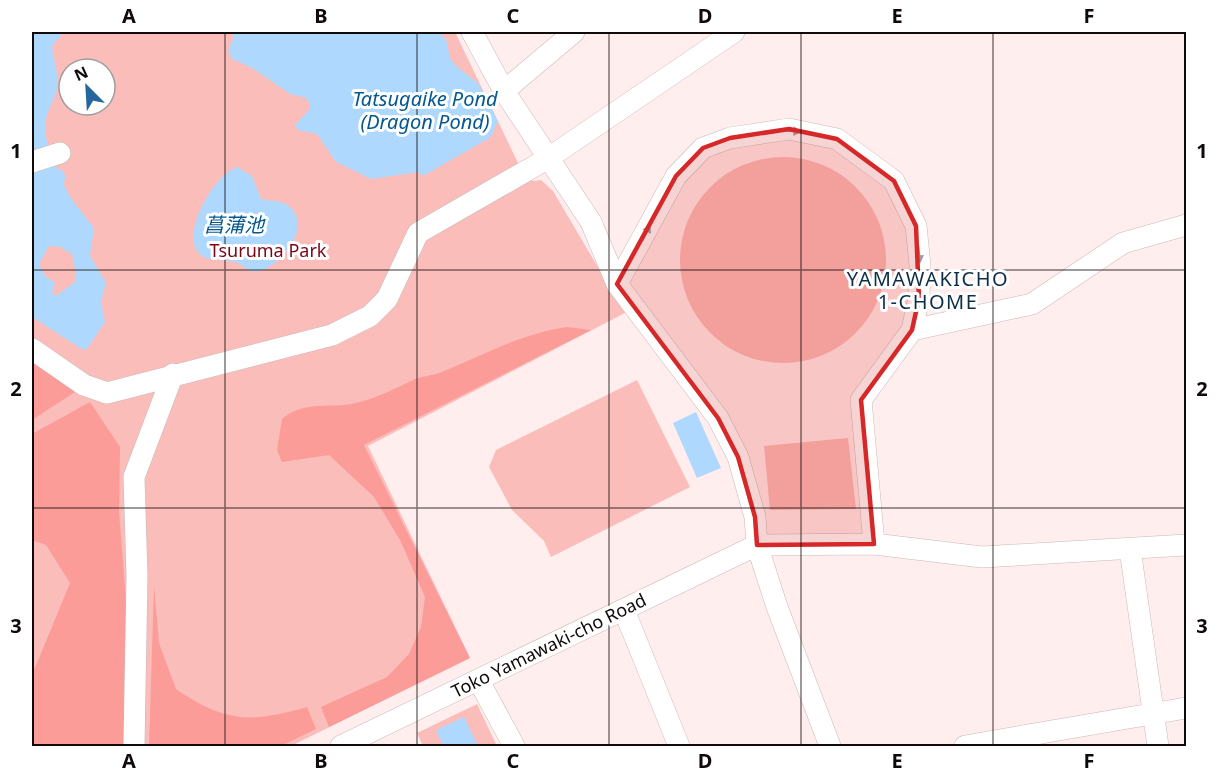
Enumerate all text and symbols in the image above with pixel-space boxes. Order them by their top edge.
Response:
text: A [122,2,136,29]
text: B [314,2,328,29]
text: C [507,2,520,29]
text: D [698,2,712,29]
text: E [891,2,903,29]
text: F [1084,2,1094,29]
north arrow [57,57,117,117]
text: N [70,61,91,86]
water label: Tatsugaike Pond (Dragon Pond) [352,85,498,135]
one-way arrow [783,126,802,136]
text: 1 [10,137,22,164]
text: 1 [1196,137,1208,164]
water label: 菖蒲池 [204,211,266,238]
one-way arrow [641,224,651,241]
park label: Tsuruma Park [210,238,327,262]
one-way arrow [914,245,924,264]
district label: YAMAWAKICHO 1-CHOME [847,265,1009,315]
text: 2 [10,375,22,402]
text: 2 [1196,375,1208,402]
street label: Toko Yamawaki-cho Road [447,587,650,703]
text: 3 [10,612,22,639]
text: 3 [1196,612,1208,639]
text: A [122,747,136,774]
text: B [314,747,328,774]
text: C [507,747,520,774]
text: D [698,747,712,774]
text: E [891,747,903,774]
text: F [1084,747,1094,774]

